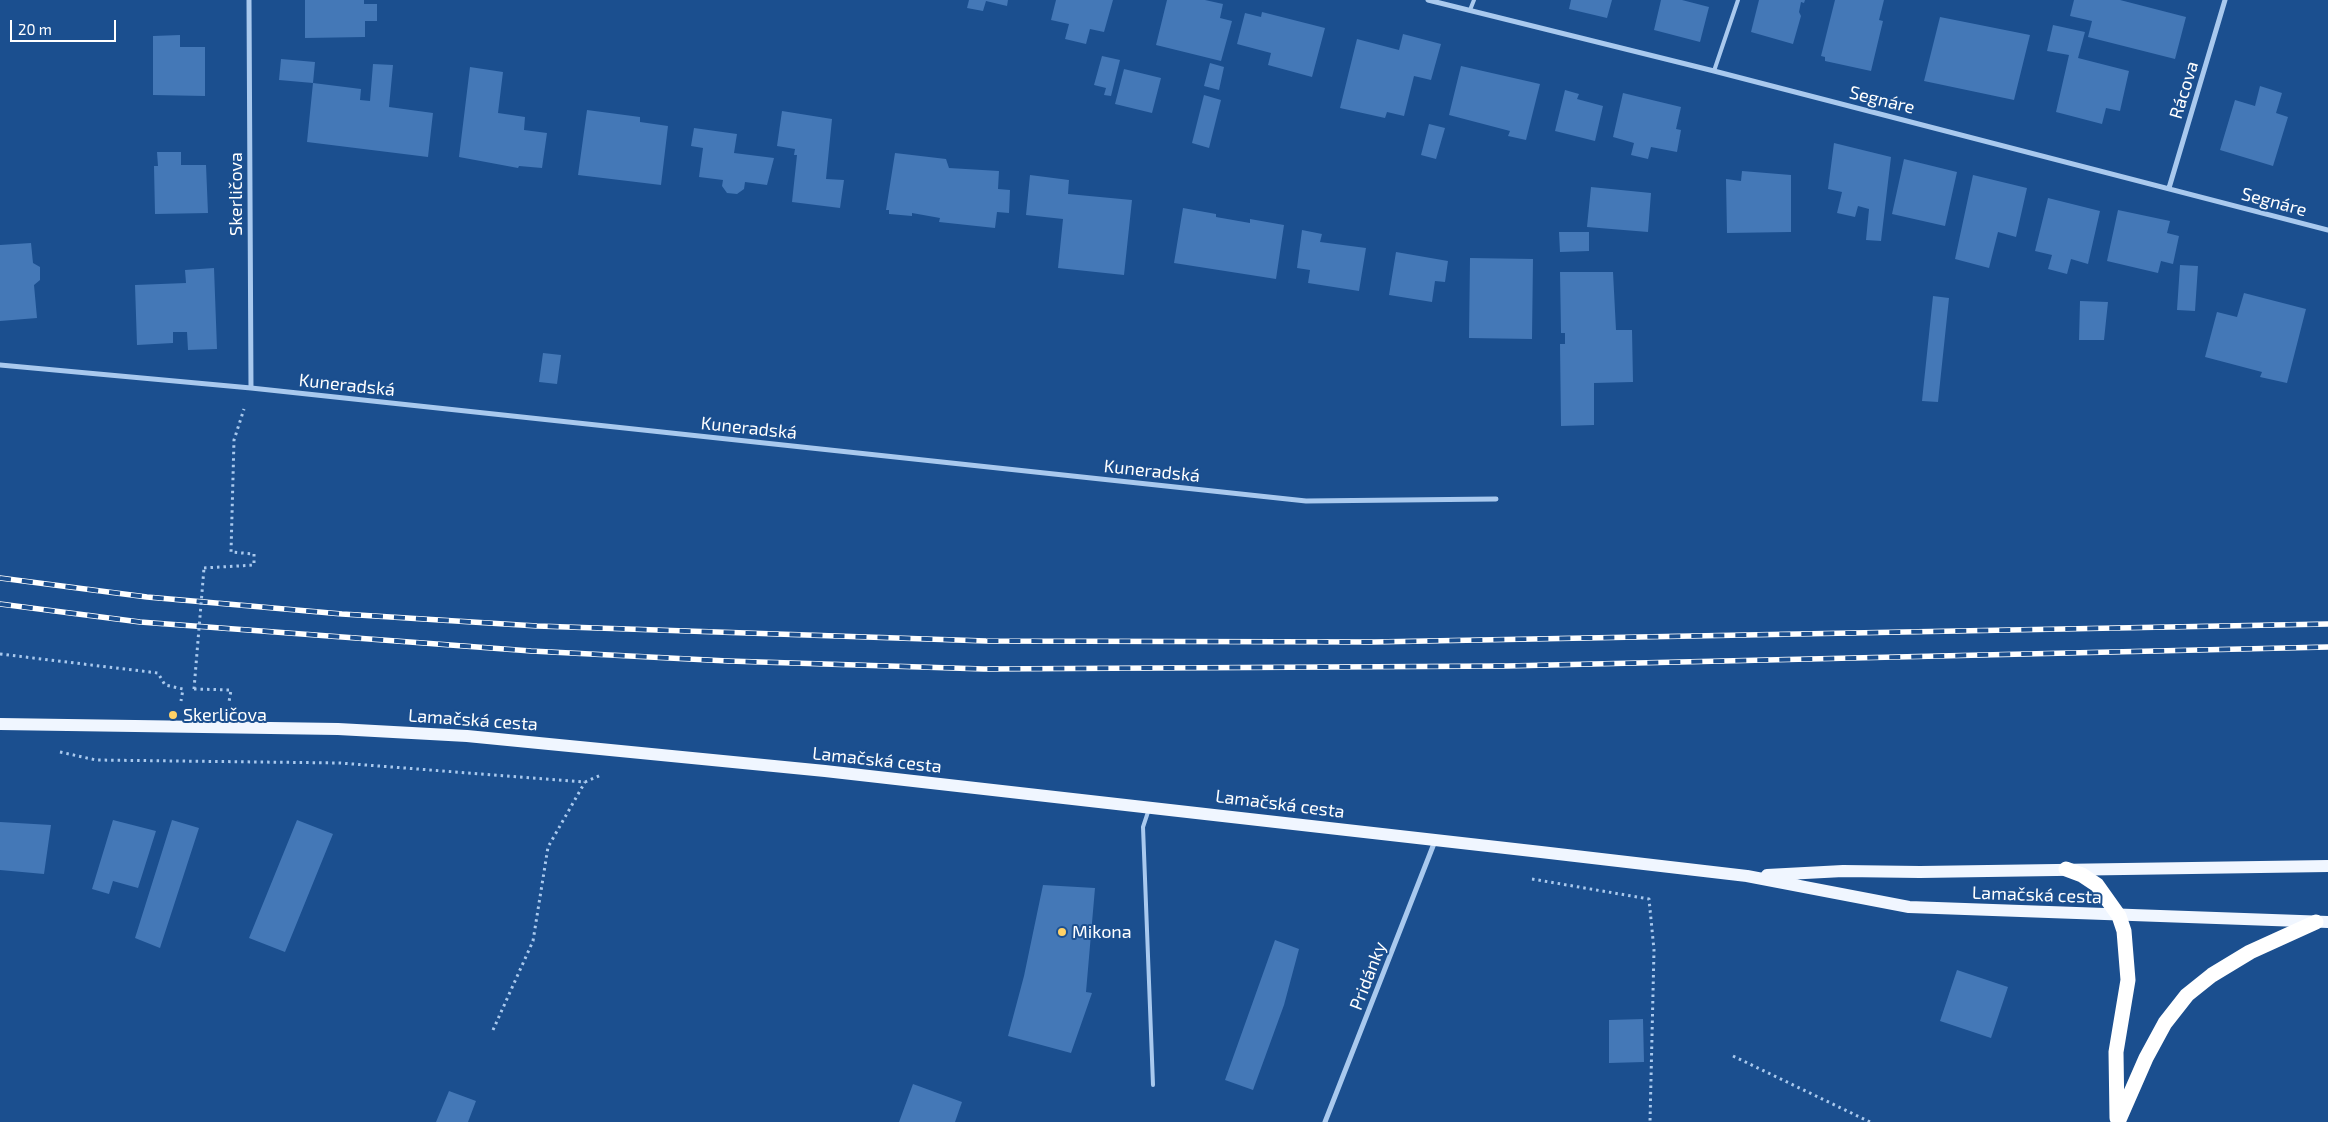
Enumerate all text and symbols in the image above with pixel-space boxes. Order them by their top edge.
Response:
scale bar [12,10,119,42]
text: 20 m [18,20,52,38]
street label: Rácova [2165,59,2203,121]
street label: Segnáre [1847,81,1917,119]
street label: Skerličova [225,152,247,236]
street label: Segnáre [2239,183,2309,221]
street label: Kuneradská [298,369,396,401]
street label: Kuneradská [700,412,798,444]
street label: Kuneradská [1103,455,1201,487]
place label: Skerličova [183,704,267,726]
street label: Lamačská cesta [407,705,539,735]
marker: Skerličova [167,709,179,721]
street label: Lamačská cesta [811,742,943,778]
street label: Lamačská cesta [1214,785,1346,823]
street label: Lamačská cesta [1972,882,2102,908]
place label: Mikona [1072,921,1132,943]
marker: Mikona [1056,926,1068,938]
street label: Pridánky [1345,939,1391,1013]

